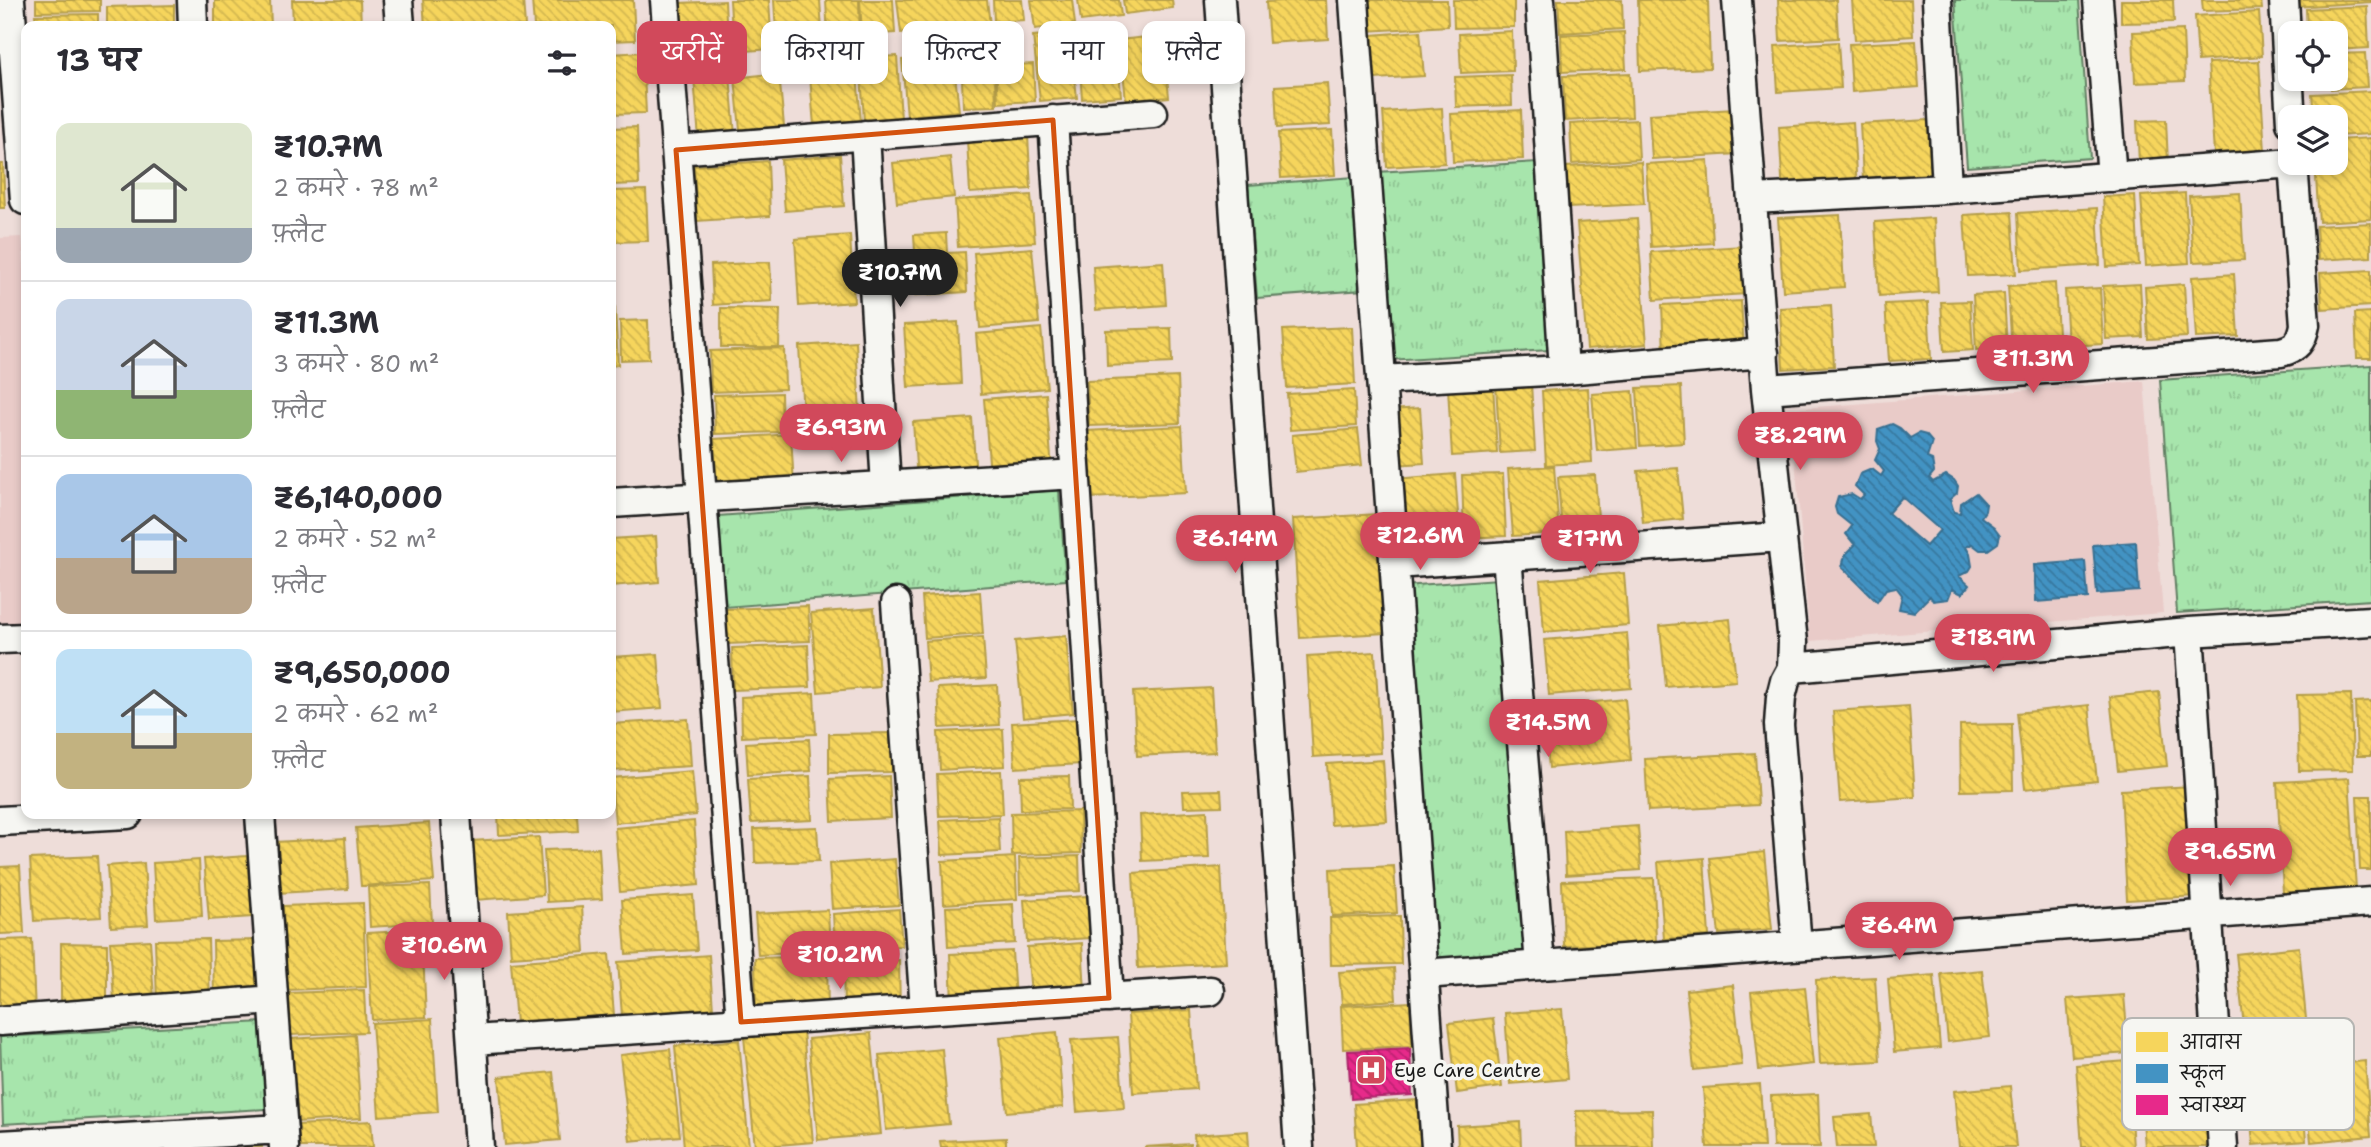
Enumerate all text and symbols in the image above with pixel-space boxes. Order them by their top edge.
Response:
chip: खरीदें [637,21,747,84]
chip: किराया [761,21,888,84]
chip: फ़िल्टर [902,21,1024,84]
chip: नया [1038,21,1128,84]
chip: फ़्लैट [1142,21,1245,84]
map controls [2278,21,2348,175]
button: locate [2278,21,2348,91]
text: 13 घर [56,40,140,81]
icon: filters [543,44,581,82]
button: layers [2278,105,2348,175]
text: ₹10.7M [273,126,383,167]
icon: home [112,151,196,235]
text: 2 कमरे · 78 m² [273,173,439,203]
text: फ़्लैट [273,219,325,249]
pin: ₹10.7M [843,250,957,309]
text: ₹10.7M [858,257,942,287]
text: ₹11.3M [273,302,379,343]
icon: home [112,327,196,411]
pin: ₹11.3M [1976,336,2090,395]
text: ₹11.3M [1992,343,2074,373]
text: 3 कमरे · 80 m² [273,349,439,379]
text: फ़्लैट [273,395,325,425]
pin: ₹6.93M [784,405,898,464]
text: ₹6.93M [796,412,886,442]
pin: ₹8.29M [1743,412,1857,472]
text: ₹8.29M [1754,420,1846,450]
text: ₹6,140,000 [273,477,443,518]
icon: home [112,502,196,586]
pin: ₹12.6M [1363,512,1477,572]
pin: ₹6.14M [1178,516,1292,575]
pin: ₹17M [1549,516,1631,575]
text: ₹12.6M [1376,520,1464,550]
text: ₹6.14M [1192,523,1278,553]
text: ₹17M [1557,523,1623,553]
text: 2 कमरे · 52 m² [273,524,437,554]
text: फ़्लैट [273,570,325,600]
pin: ₹18.9M [1936,614,2050,674]
text: ₹18.9M [1950,622,2036,652]
text: ₹9,650,000 [273,652,451,693]
icon: home [112,677,196,761]
text: 2 कमरे · 62 m² [273,699,438,729]
pin: ₹14.5M [1491,700,1605,759]
text: ₹14.5M [1505,707,1591,737]
text: फ़्लैट [273,745,325,775]
pin: ₹9.65M [2173,828,2287,888]
text: ₹9.65M [2184,836,2276,866]
pin: ₹6.4M [1850,902,1948,962]
text: ₹6.4M [1861,910,1937,940]
pin: ₹10.6M [387,922,501,982]
text: ₹10.6M [401,930,487,960]
pin: ₹10.2M [783,932,897,991]
text: ₹10.2M [797,939,883,969]
legend [2122,1018,2354,1130]
text: आवास [2180,1030,2243,1055]
hospital icon: Eye Care Centre [1354,1053,1388,1087]
place label: Eye Care Centre [1394,1058,1541,1083]
text: स्कूल [2179,1061,2227,1088]
text: स्वास्थ्य [2179,1093,2247,1118]

